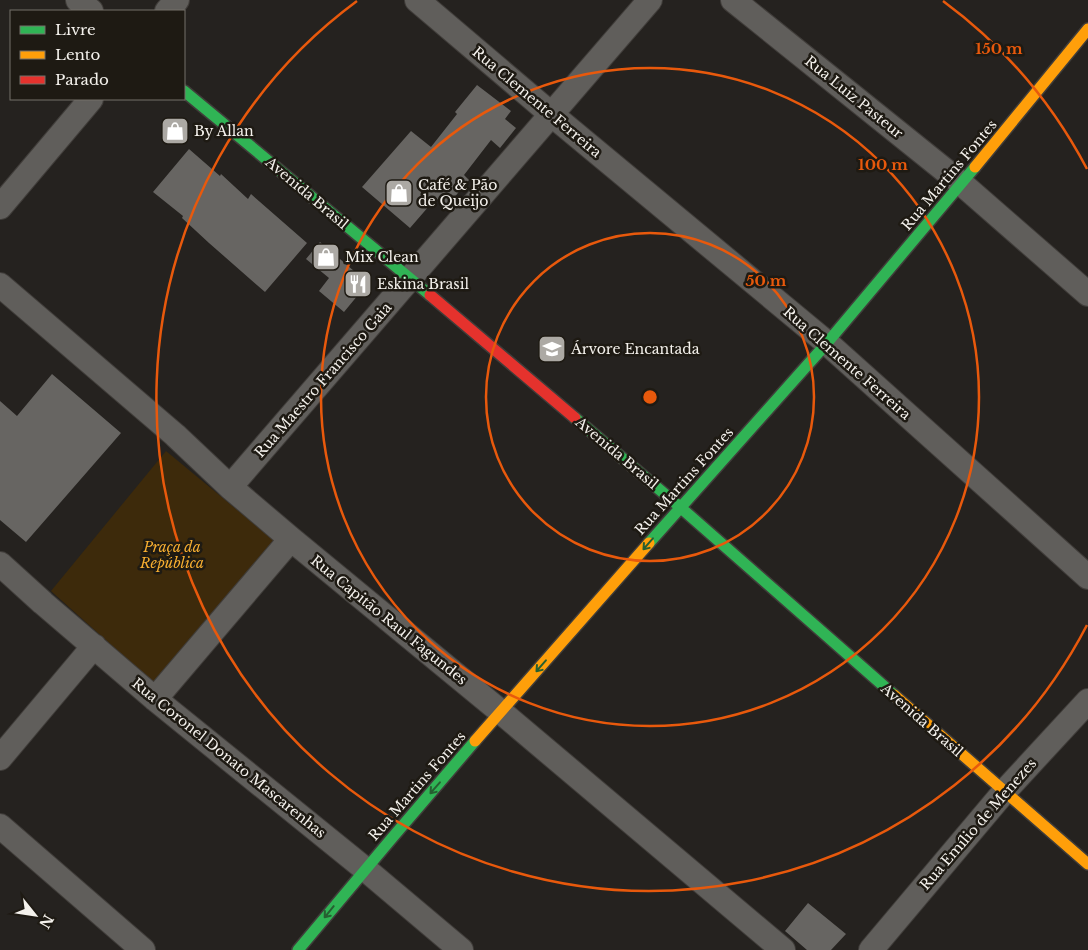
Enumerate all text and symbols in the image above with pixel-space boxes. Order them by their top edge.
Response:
legend [10,10,185,100]
text: Livre [55,20,96,39]
text: 150 m [975,39,1023,58]
street label: Rua Clemente Ferreira [469,43,605,161]
text: Lento [55,45,101,64]
street label: Rua Luiz Pasteur [801,52,907,142]
text: Parado [55,70,109,89]
shop icon: By Allan [160,116,190,146]
street label: Rua Martins Fontes [897,116,1001,234]
place label: By Allan [194,122,254,140]
street label: Avenida Brasil [261,152,352,233]
text: 100 m [858,155,908,174]
place label: Café & Pão de Queijo [418,176,497,210]
shop icon: Café & Pão de Queijo [384,178,414,208]
shop icon: Mix Clean [311,242,341,272]
place label: Mix Clean [345,248,419,266]
restaurant icon: Eskina Brasil [343,269,373,299]
text: 50 m [746,271,787,290]
place label: Eskina Brasil [377,275,469,293]
street label: Rua Maestro Francisco Gaia [251,299,395,461]
street label: Rua Clemente Ferreira [780,303,915,423]
school or university icon: Árvore Encantada [537,334,567,364]
place label: Árvore Encantada [570,340,700,358]
centre of rings [641,388,659,406]
street label: Avenida Brasil [571,412,662,493]
street label: Rua Martins Fontes [631,423,737,539]
one-way arrow [643,537,654,550]
park label: Praça da República [139,538,204,572]
street label: Rua Capitão Raul Fagundes [307,551,471,689]
one-way arrow [536,659,547,672]
street label: Rua Coronel Donato Mascarenhas [128,674,330,842]
street label: Avenida Brasil [877,679,967,761]
street label: Rua Martins Fontes [365,728,469,844]
street label: Rua Emílio de Menezes [916,754,1040,894]
one-way arrow [429,782,440,795]
north arrow [10,890,60,940]
one-way arrow [324,905,335,918]
text: N [35,911,57,932]

